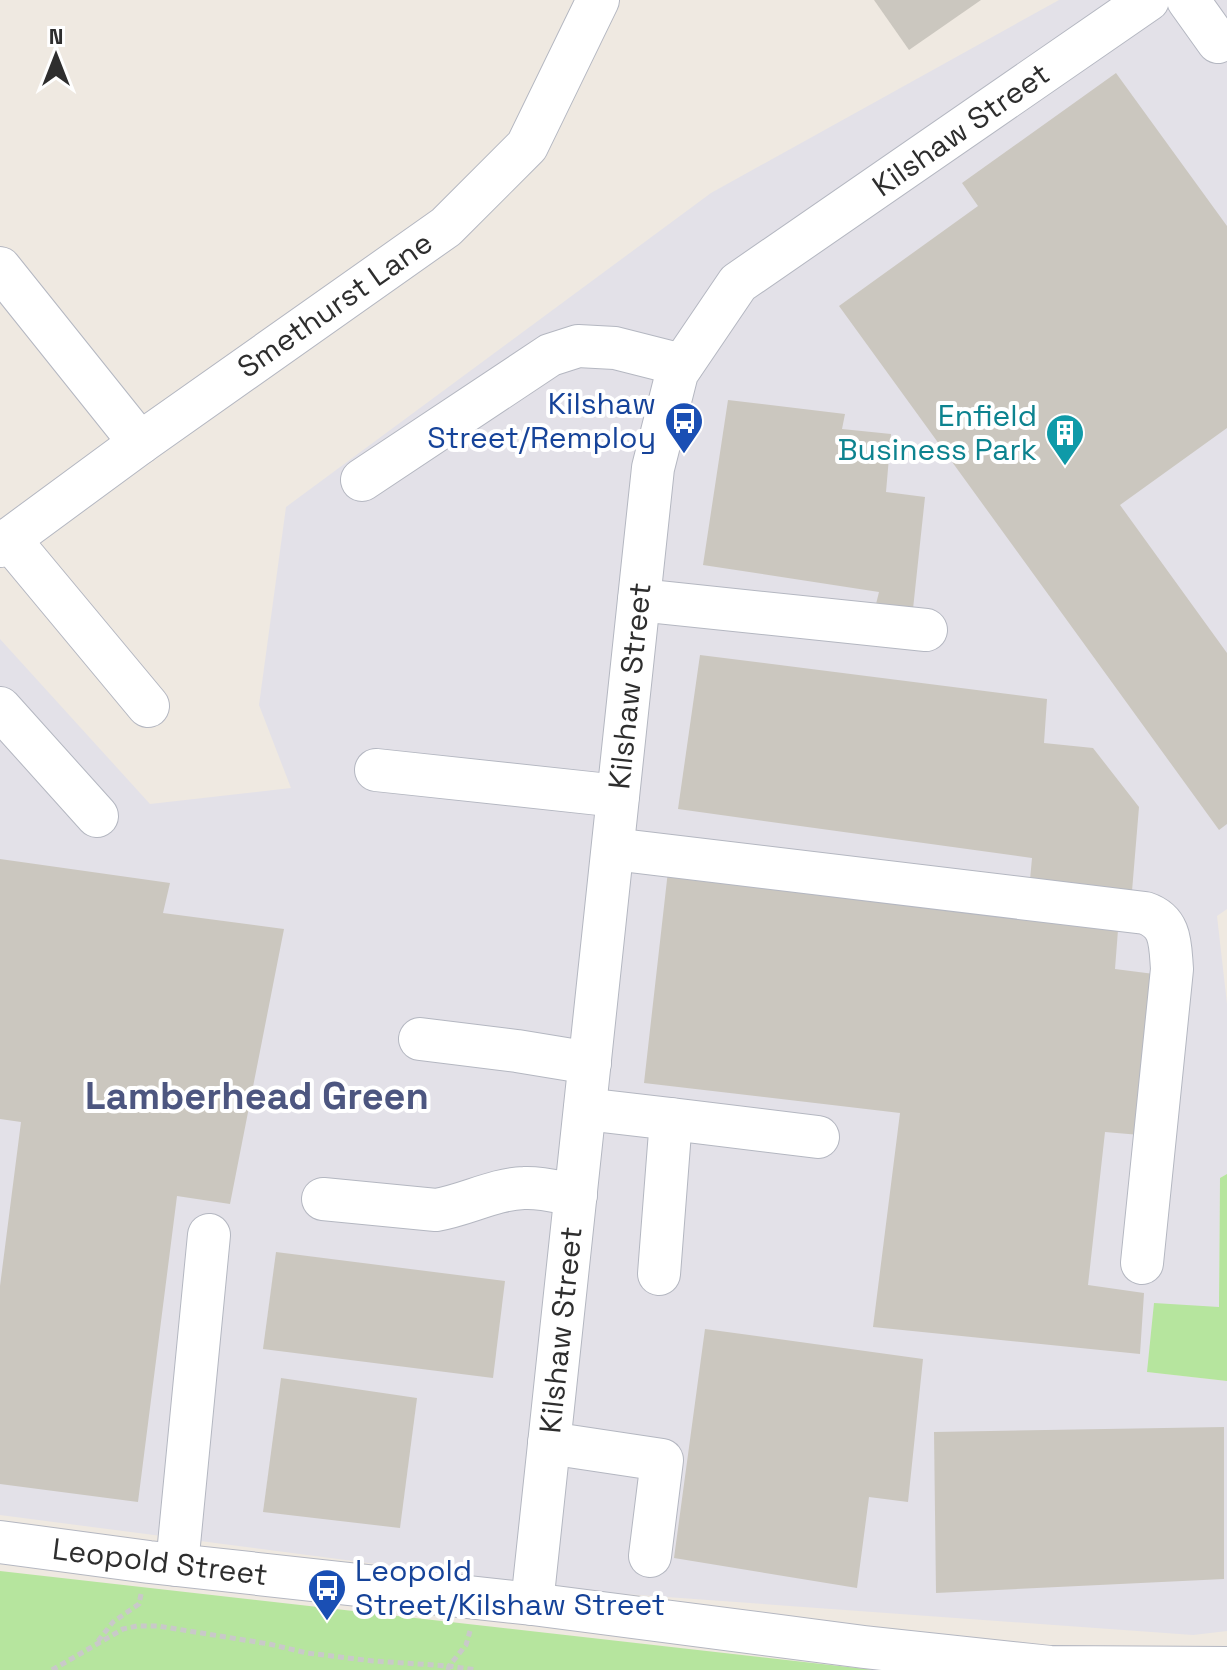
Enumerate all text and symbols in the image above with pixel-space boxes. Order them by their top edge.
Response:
north arrow [16,16,96,96]
text: N [49,22,63,50]
street label: Kilshaw Street [865,54,1057,205]
street label: Smethurst Lane [230,223,440,386]
place label: Kilshaw Street/Remploy [427,384,656,457]
place label: Enfield Business Park [838,396,1037,469]
bus stop icon: Kilshaw Street/Remploy [663,400,705,455]
building icon: Enfield Business Park [1044,412,1086,467]
street label: Kilshaw Street [599,581,660,791]
district label: Lamberhead Green [85,1072,429,1120]
street label: Kilshaw Street [530,1225,591,1435]
street label: Leopold Street [50,1529,270,1594]
place label: Leopold Street/Kilshaw Street [355,1551,665,1624]
bus stop icon: Leopold Street/Kilshaw Street [306,1567,348,1622]

